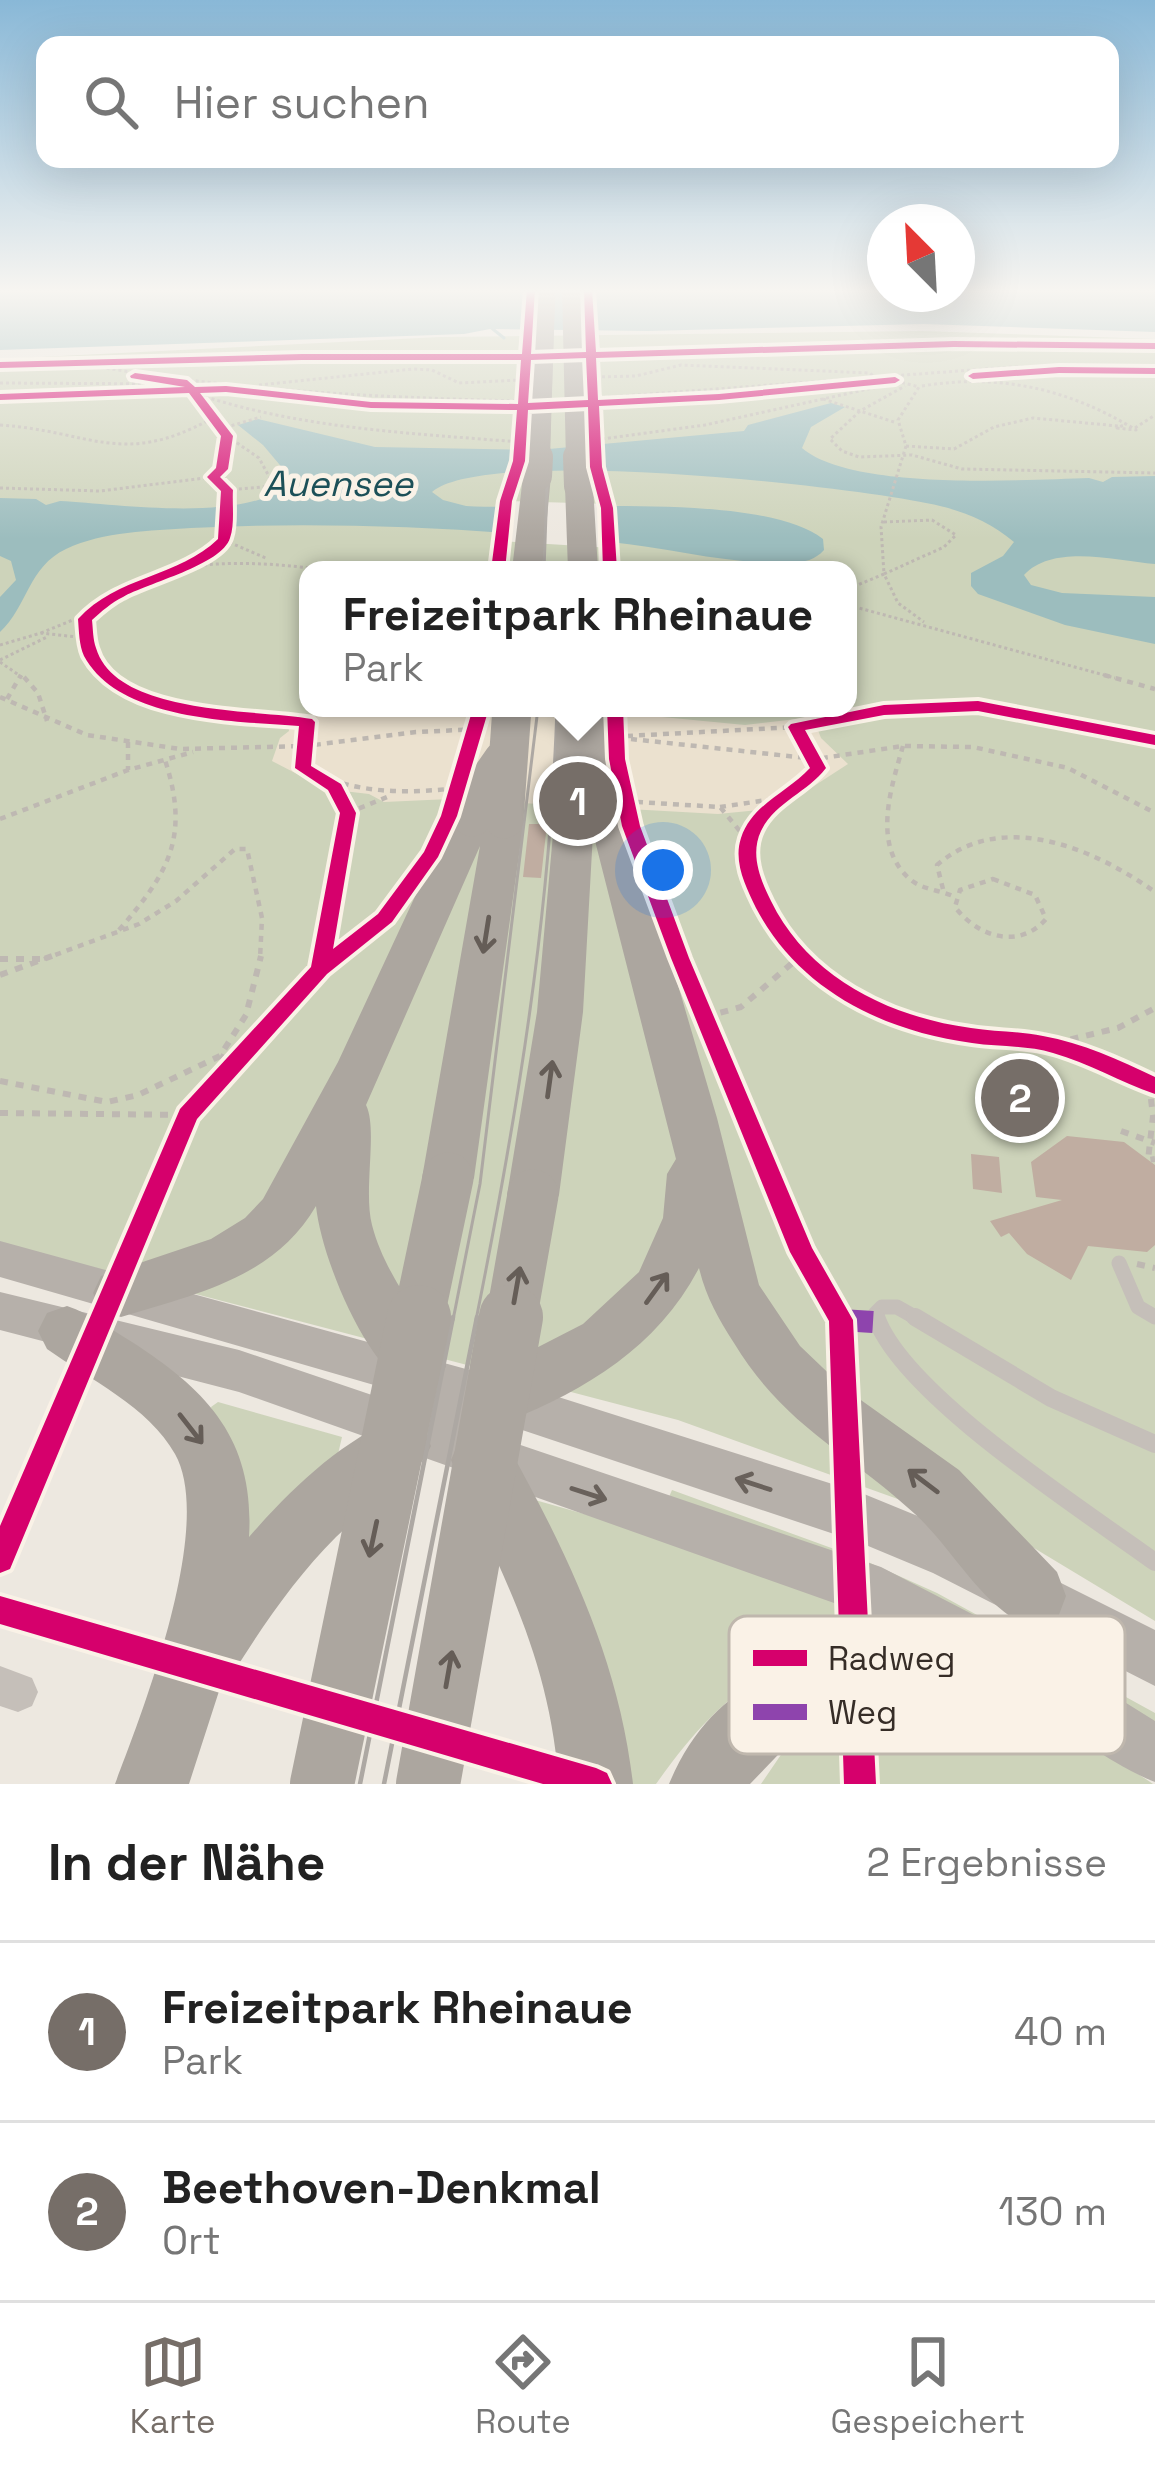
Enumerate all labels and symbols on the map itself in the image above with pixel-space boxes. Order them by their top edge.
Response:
north arrow [867,204,975,312]
water label: Auensee [263,461,415,507]
pin: 1 [539,756,617,846]
your location [633,840,693,900]
one-way arrow [474,914,497,953]
pin: 2 [981,1053,1059,1143]
one-way arrow [539,1061,562,1100]
one-way arrow [507,1266,529,1305]
one-way arrow [644,1272,670,1305]
one-way arrow [178,1413,204,1445]
one-way arrow [907,1469,939,1495]
one-way arrow [734,1472,772,1494]
one-way arrow [569,1485,607,1507]
one-way arrow [361,1519,384,1557]
legend [729,1616,1125,1754]
text: Radweg [828,1638,955,1680]
one-way arrow [439,1650,461,1689]
text: Weg [828,1692,897,1734]

